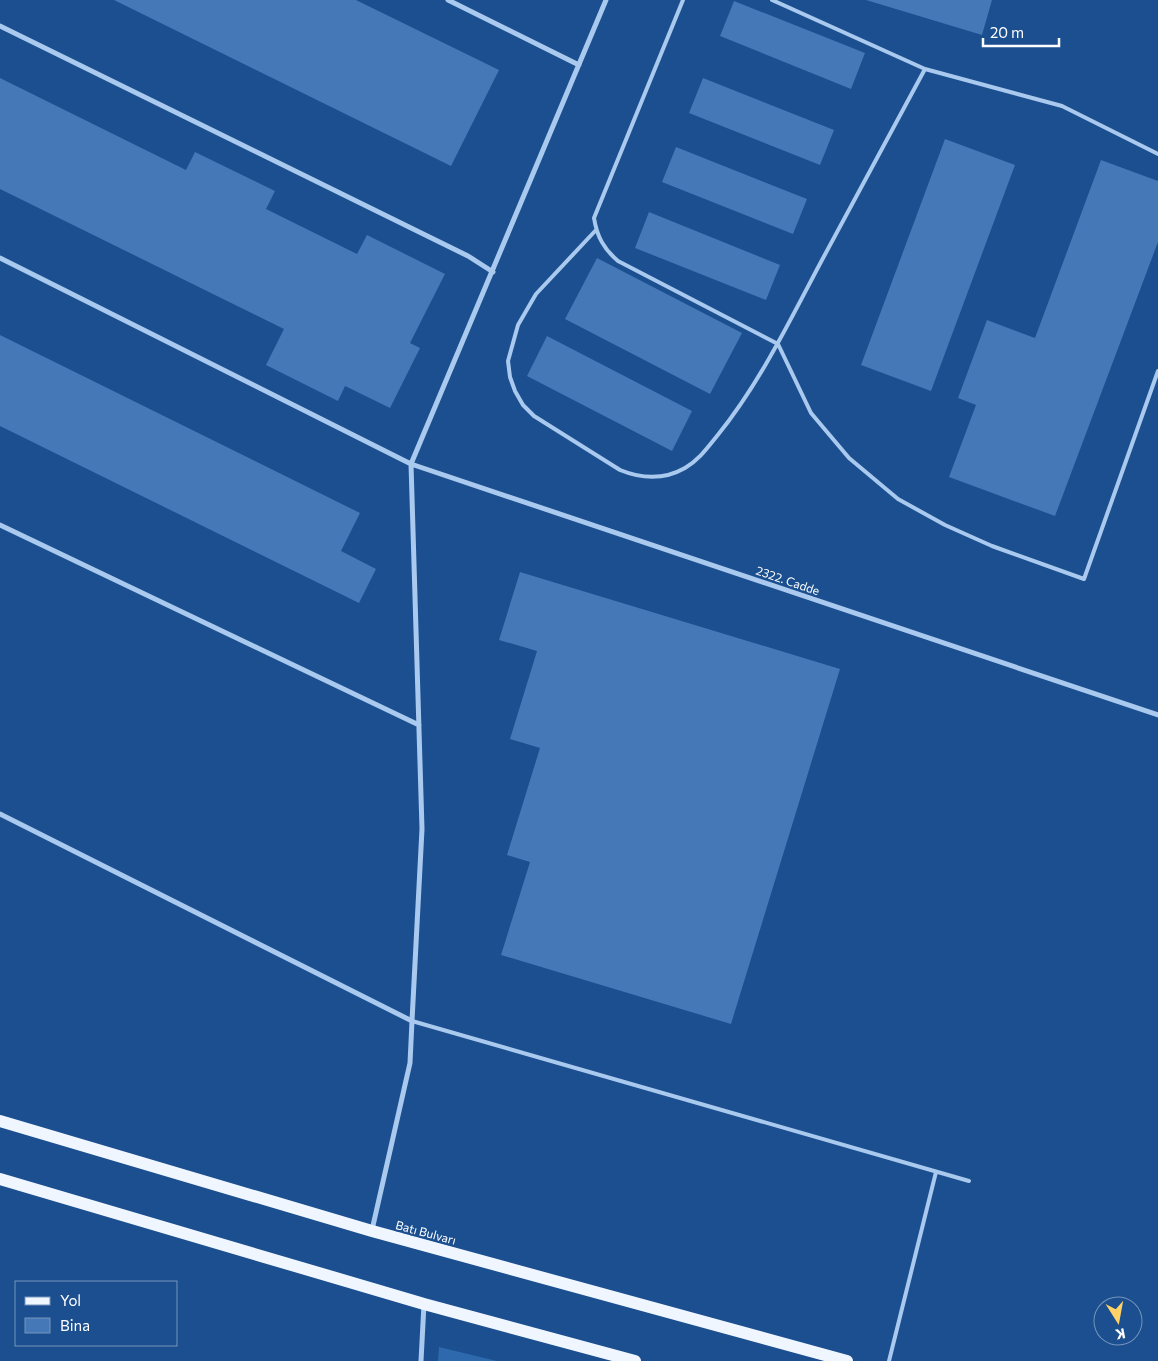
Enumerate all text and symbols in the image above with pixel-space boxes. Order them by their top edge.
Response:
scale bar [983,15,1059,47]
text: 20 m [990,23,1024,41]
street label: 2322. Cadde [754,563,822,597]
street label: Batı Bulvarı [394,1217,458,1247]
legend [15,1281,178,1346]
text: Yol [60,1291,81,1309]
north arrow [1093,1296,1143,1346]
text: Bina [60,1316,90,1334]
text: K [1114,1325,1127,1344]

